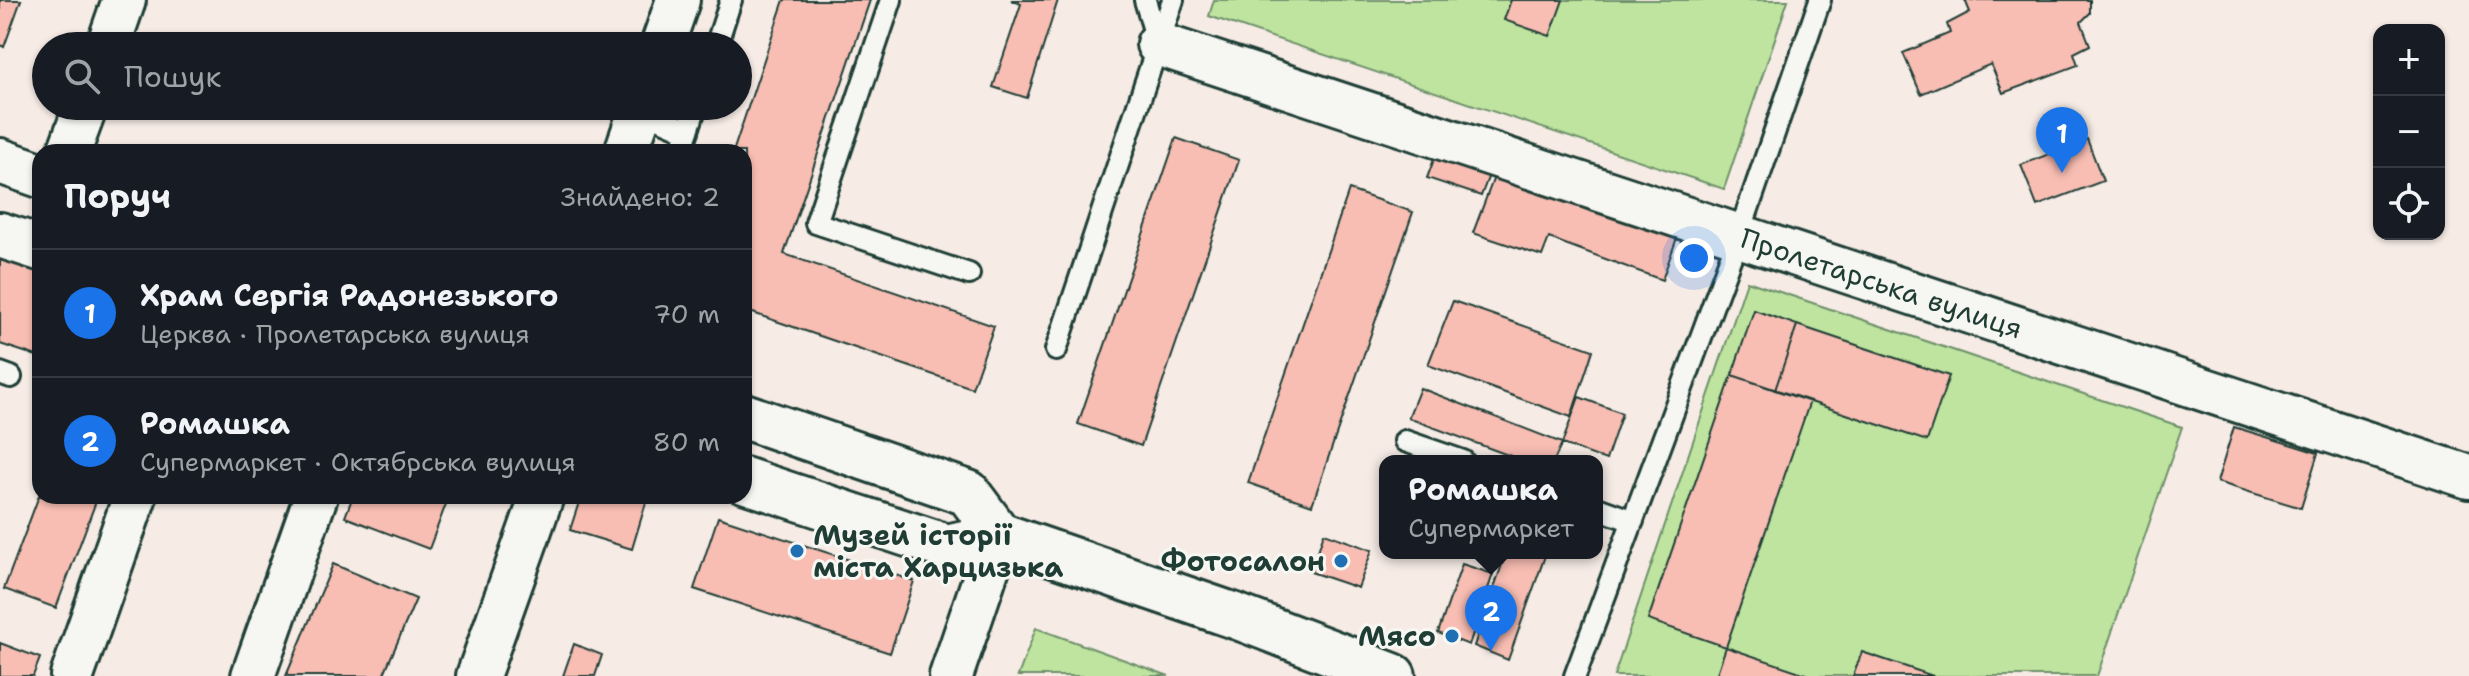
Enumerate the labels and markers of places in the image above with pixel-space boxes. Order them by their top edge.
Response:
pin: 1 [2036,107,2088,173]
place label: Музей історії міста Харцизька [813,516,1063,586]
marker: Музей історії міста Харцизька [788,542,806,560]
place label: Фотосалон [1161,542,1325,580]
marker: Фотосалон [1332,552,1350,570]
pin: 2 [1465,585,1517,651]
place label: Мясо [1358,617,1436,655]
marker: Мясо [1443,627,1461,645]

